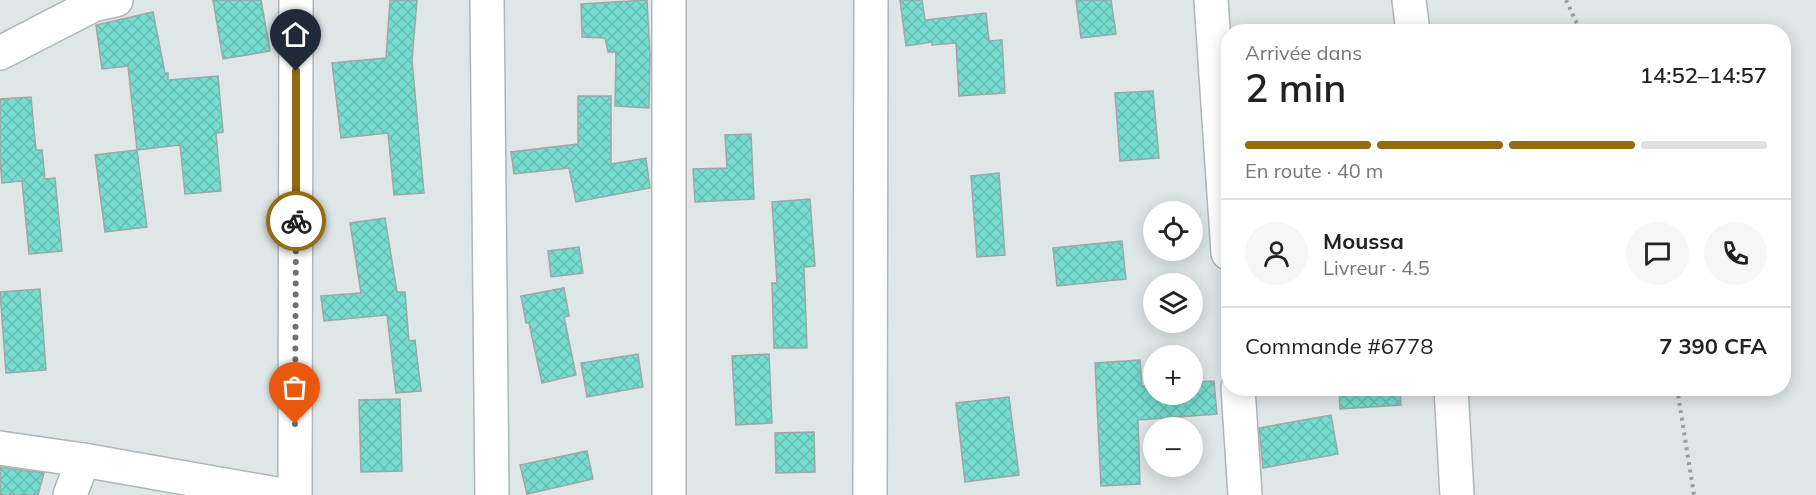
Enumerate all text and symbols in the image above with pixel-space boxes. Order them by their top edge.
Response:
pin [270,9,321,71]
icon: home [279,18,312,51]
text: Arrivée dans [1245,40,1362,65]
text: 14:52–14:57 [1640,61,1767,89]
text: 2 min [1245,63,1346,112]
text: En route · 40 m [1245,158,1383,183]
courier [266,191,326,251]
map controls [1143,201,1203,477]
button: locate [1143,201,1203,261]
icon: bike [280,205,313,238]
button: person [1245,222,1308,285]
button: chat [1626,222,1689,285]
button: phone [1704,222,1767,285]
text: Moussa [1323,227,1404,255]
text: Livreur · 4.5 [1323,255,1430,280]
button: layers [1143,273,1203,333]
text: Commande #6778 [1245,332,1433,360]
text: 7 390 CFA [1659,332,1767,360]
button: + [1143,345,1203,405]
pin [269,362,320,424]
icon: bag [278,371,311,404]
button: − [1143,417,1203,477]

